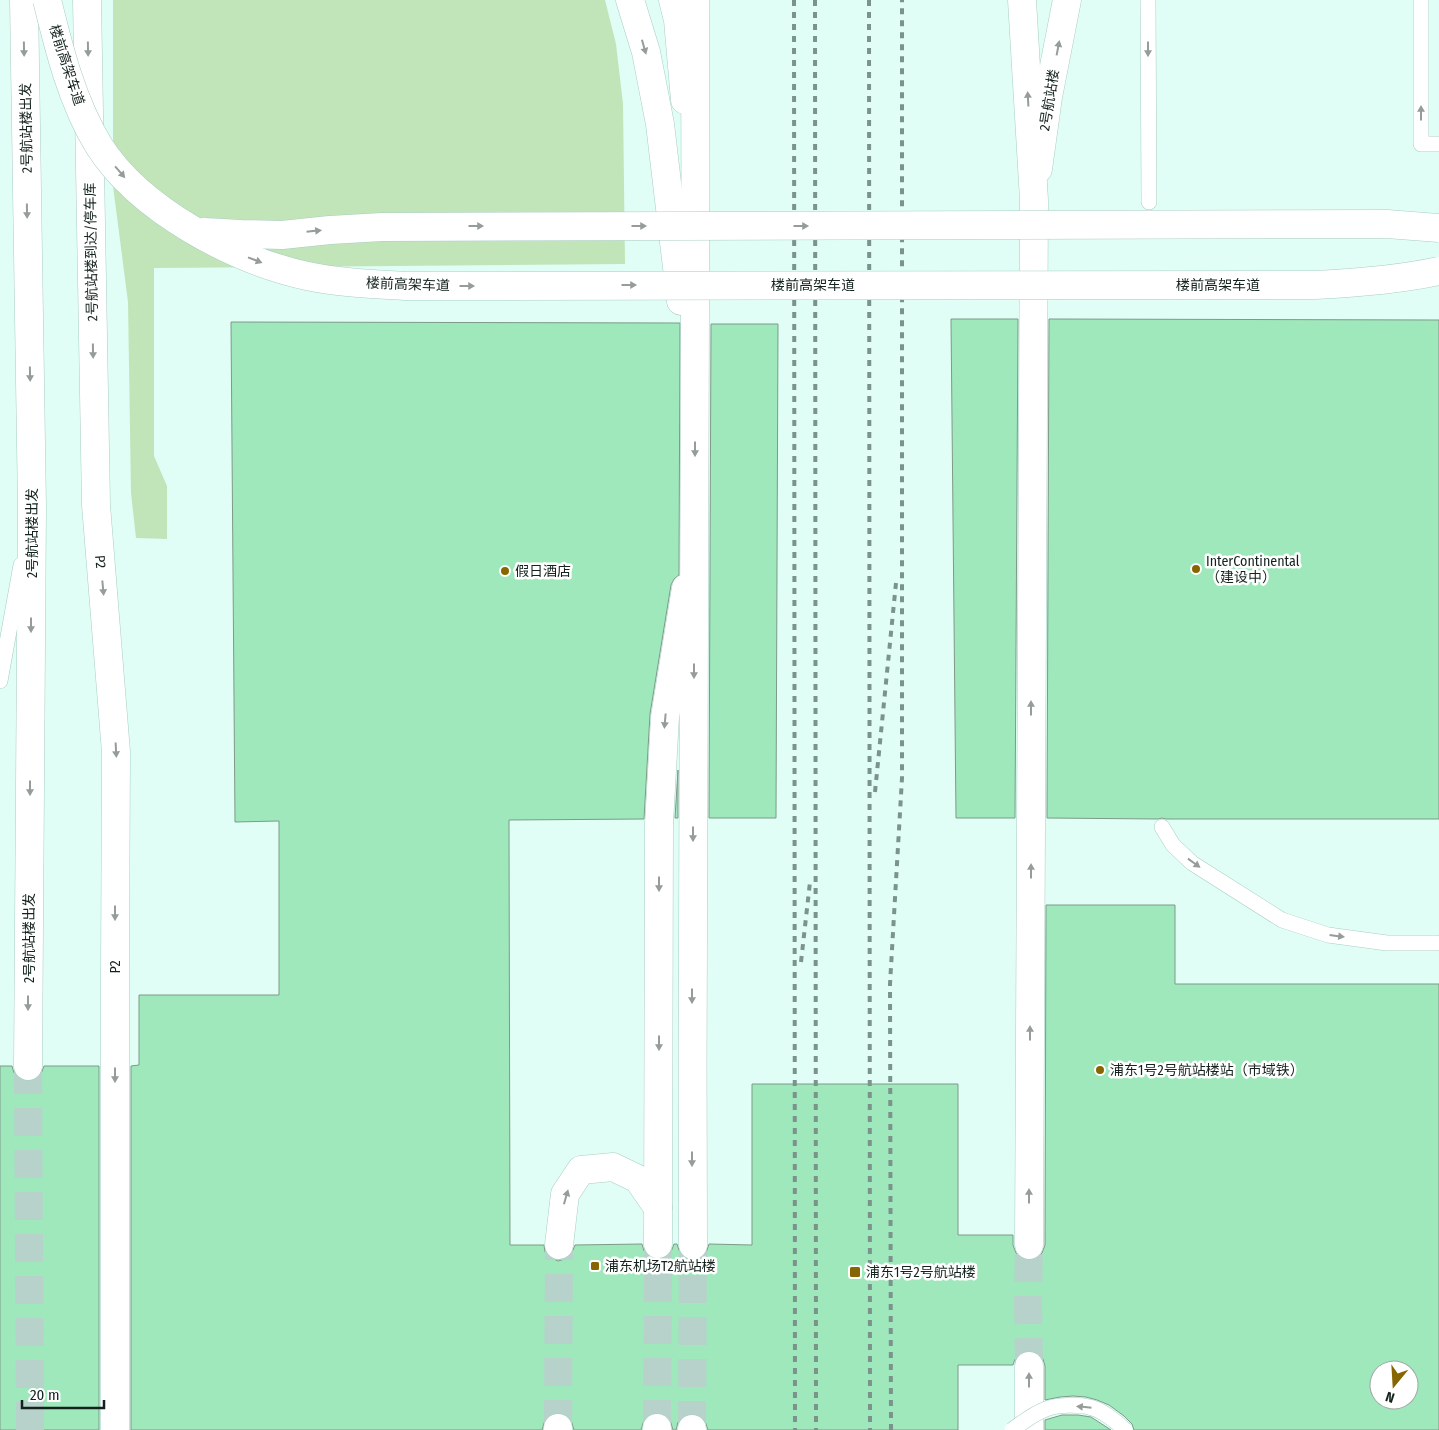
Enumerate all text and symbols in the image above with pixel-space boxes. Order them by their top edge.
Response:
street label: 楼前高架车道 [45,23,88,108]
one-way arrow [640,39,648,54]
one-way arrow [1054,40,1062,56]
one-way arrow [21,41,29,57]
one-way arrow [84,41,92,57]
one-way arrow [1144,41,1152,57]
street label: 2号航站楼 [1036,68,1063,132]
street label: 2号航站楼出发 [17,83,36,173]
one-way arrow [1024,91,1032,107]
one-way arrow [1417,105,1425,121]
one-way arrow [114,166,125,178]
street label: 2号航站楼到达/停车库 [82,182,101,321]
one-way arrow [23,203,31,219]
one-way arrow [469,222,485,230]
one-way arrow [631,222,647,230]
one-way arrow [794,222,810,230]
one-way arrow [306,227,322,235]
one-way arrow [248,256,263,264]
street label: 楼前高架车道 [366,275,450,294]
street label: 楼前高架车道 [771,277,855,294]
street label: 楼前高架车道 [1176,277,1260,294]
one-way arrow [622,281,638,289]
one-way arrow [459,282,475,290]
one-way arrow [89,343,97,359]
one-way arrow [26,366,34,382]
one-way arrow [691,441,699,457]
street label: 2号航站楼出发 [24,488,41,578]
place label: InterContinental （建设中） [1206,553,1300,586]
street label: P2 [91,555,109,569]
place label: 假日酒店 [515,563,571,580]
marker: InterContinental （建设中） [1190,563,1202,575]
marker: 假日酒店 [499,565,511,577]
one-way arrow [99,581,107,597]
one-way arrow [27,618,35,634]
one-way arrow [690,664,698,680]
one-way arrow [1027,700,1035,716]
one-way arrow [661,714,669,730]
one-way arrow [112,742,120,758]
one-way arrow [26,780,34,796]
one-way arrow [689,826,697,842]
one-way arrow [1187,858,1201,868]
one-way arrow [1027,863,1035,879]
one-way arrow [655,876,663,892]
street label: 2号航站楼出发 [21,893,38,983]
one-way arrow [111,905,119,921]
one-way arrow [1330,932,1346,940]
street label: P2 [107,960,124,974]
one-way arrow [688,989,696,1005]
one-way arrow [24,995,32,1011]
one-way arrow [1026,1025,1034,1041]
one-way arrow [655,1036,663,1052]
place label: 浦东1号2号航站楼站（市域铁） [1110,1062,1304,1079]
marker: 浦东1号2号航站楼站（市域铁） [1094,1064,1106,1076]
one-way arrow [111,1067,119,1083]
one-way arrow [688,1151,696,1167]
one-way arrow [1025,1188,1033,1204]
one-way arrow [563,1189,571,1204]
place label: 浦东机场T2航站楼 [605,1258,716,1275]
marker: 浦东机场T2航站楼 [589,1260,601,1272]
place label: 浦东1号2号航站楼 [866,1264,976,1281]
marker: 浦东1号2号航站楼 [848,1265,862,1279]
north arrow [1369,1360,1419,1410]
one-way arrow [1025,1372,1033,1388]
scale bar [22,1378,105,1410]
text: 20 m [30,1386,60,1404]
text: N [1384,1388,1397,1406]
one-way arrow [1075,1403,1091,1411]

